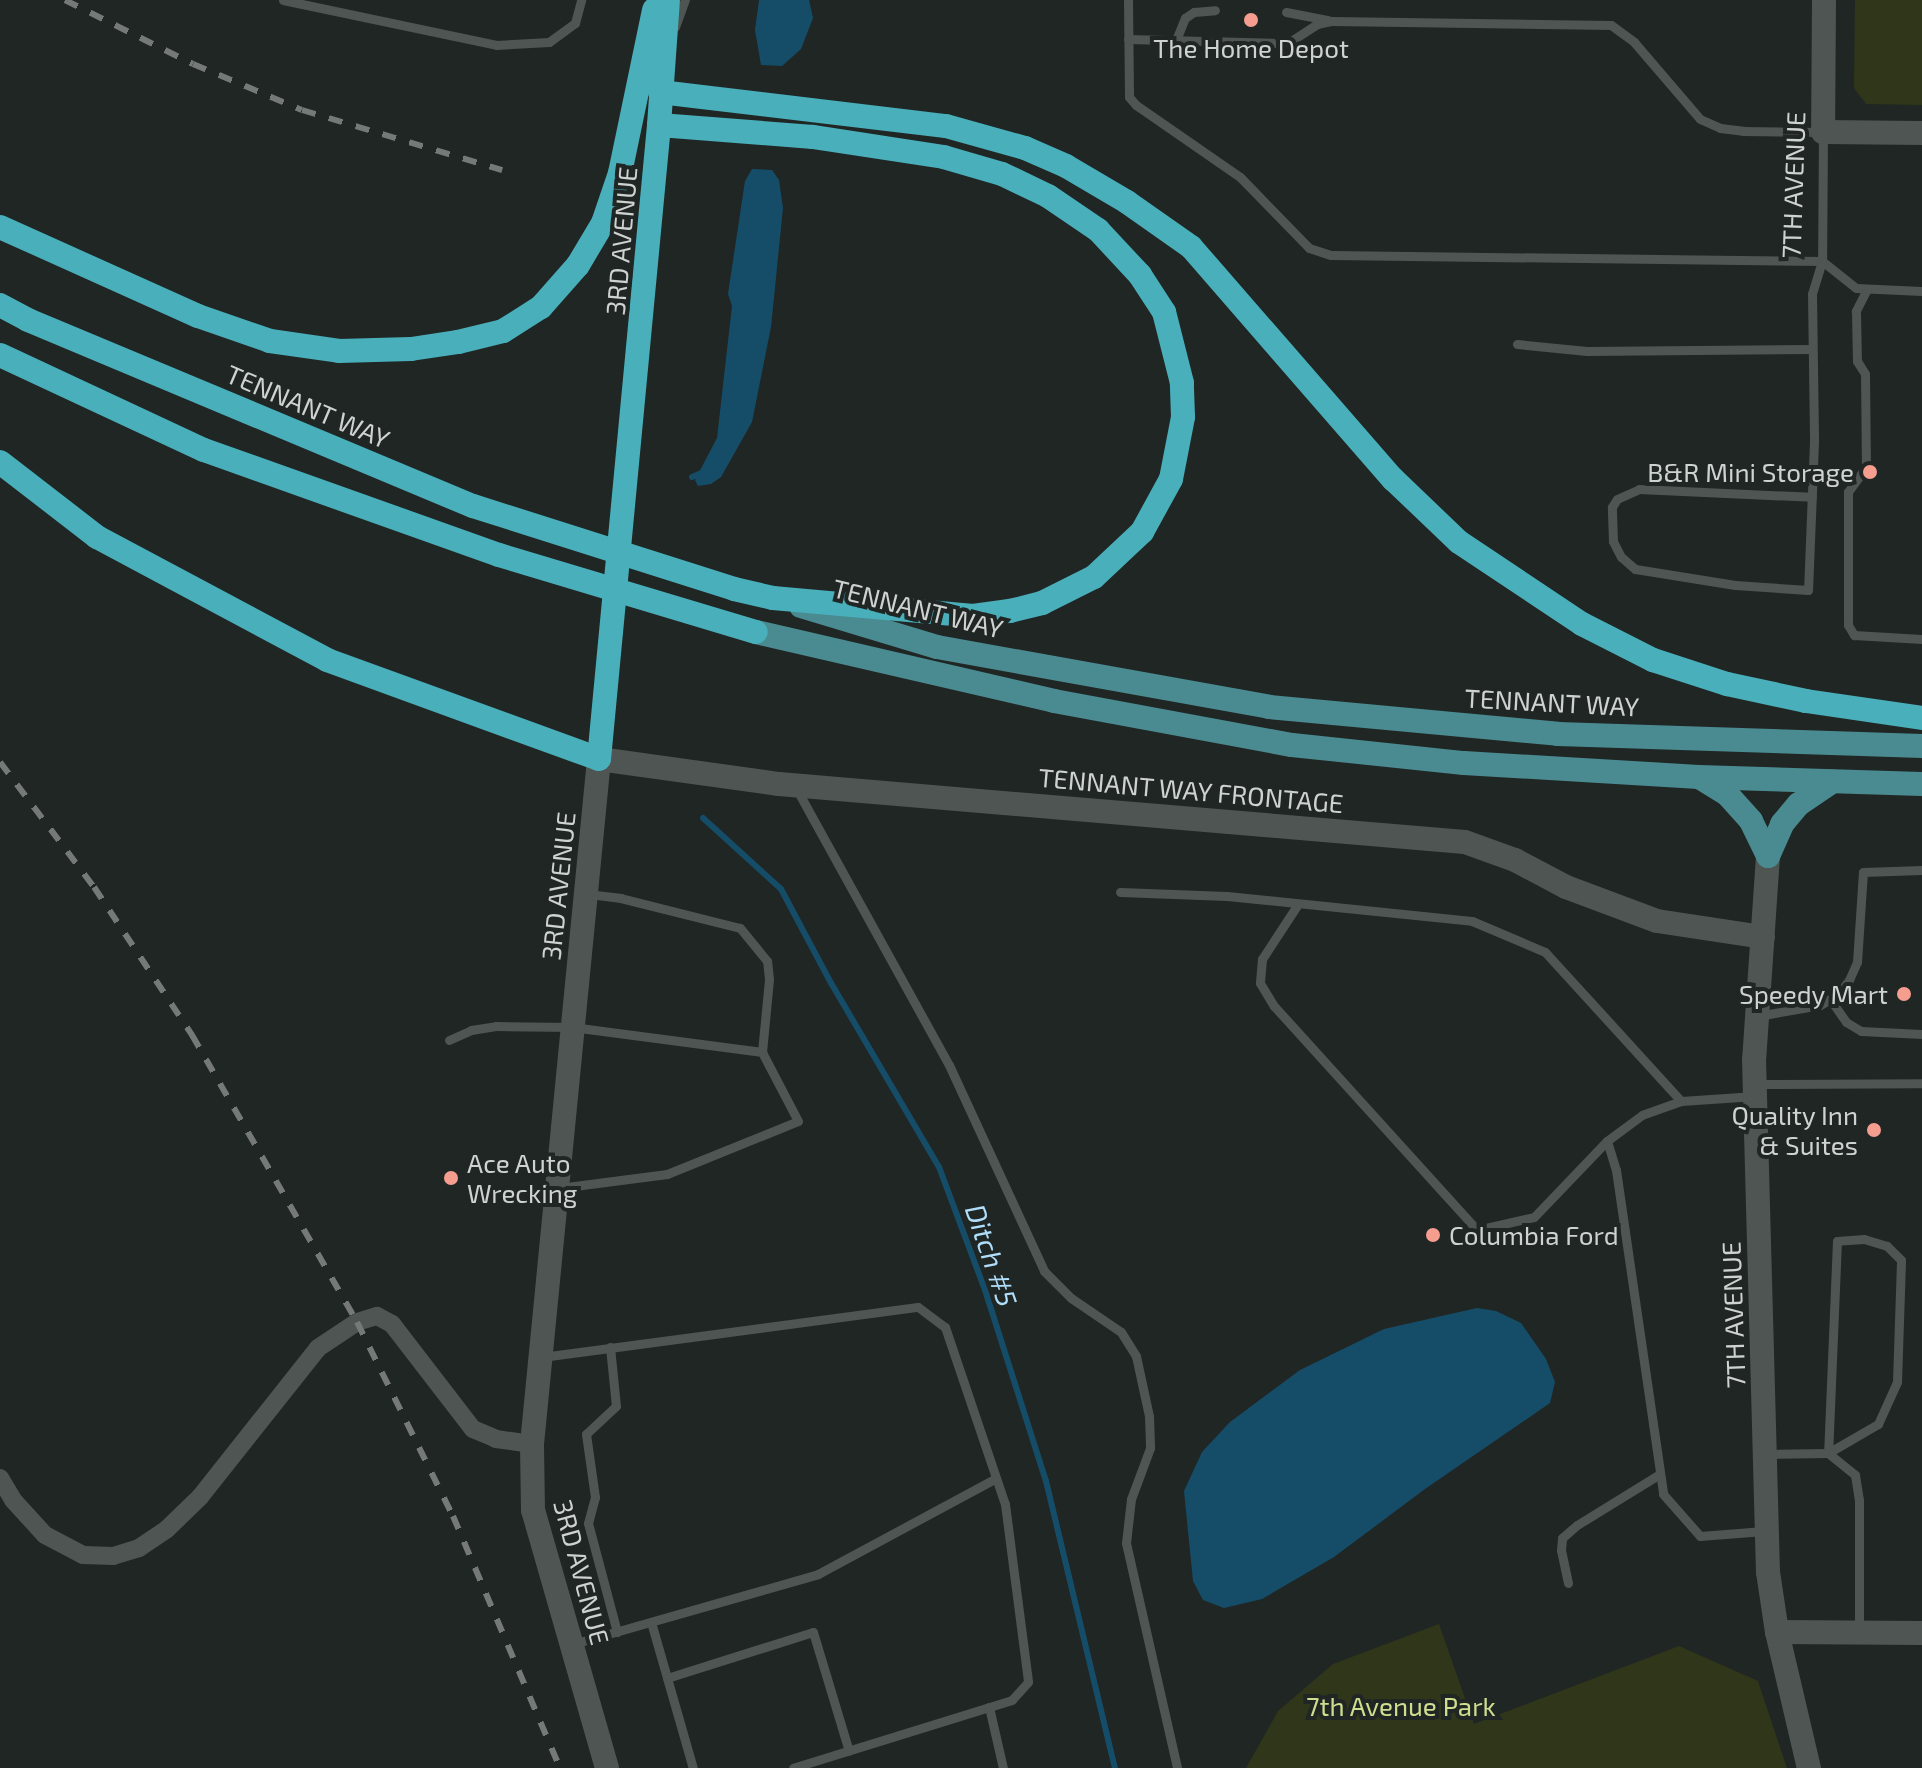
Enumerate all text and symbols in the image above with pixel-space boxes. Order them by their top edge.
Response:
marker: The Home Depot [1242,11,1260,29]
place label: The Home Depot [1153,32,1349,64]
street label: 7TH AVENUE [1775,111,1811,259]
street label: 3RD AVENUE [599,165,643,317]
street label: TENNANT WAY [221,357,395,455]
place label: B&R Mini Storage [1647,456,1854,488]
marker: B&R Mini Storage [1861,463,1879,481]
street label: TENNANT WAY [829,572,1007,644]
street label: TENNANT WAY [1464,682,1640,722]
street label: TENNANT WAY FRONTAGE [1036,761,1346,819]
street label: 3RD AVENUE [535,810,581,962]
place label: Speedy Mart [1739,978,1888,1010]
marker: Speedy Mart [1895,985,1913,1003]
place label: Quality Inn & Suites [1731,1099,1858,1160]
marker: Quality Inn & Suites [1865,1121,1883,1139]
place label: Ace Auto Wrecking [467,1147,577,1208]
marker: Ace Auto Wrecking [442,1169,460,1187]
water label: Ditch #5 [959,1199,1025,1311]
place label: Columbia Ford [1449,1219,1619,1251]
marker: Columbia Ford [1424,1226,1442,1244]
street label: 7TH AVENUE [1715,1241,1751,1389]
street label: 3RD AVENUE [548,1496,616,1648]
park label: 7th Avenue Park [1306,1690,1496,1722]

